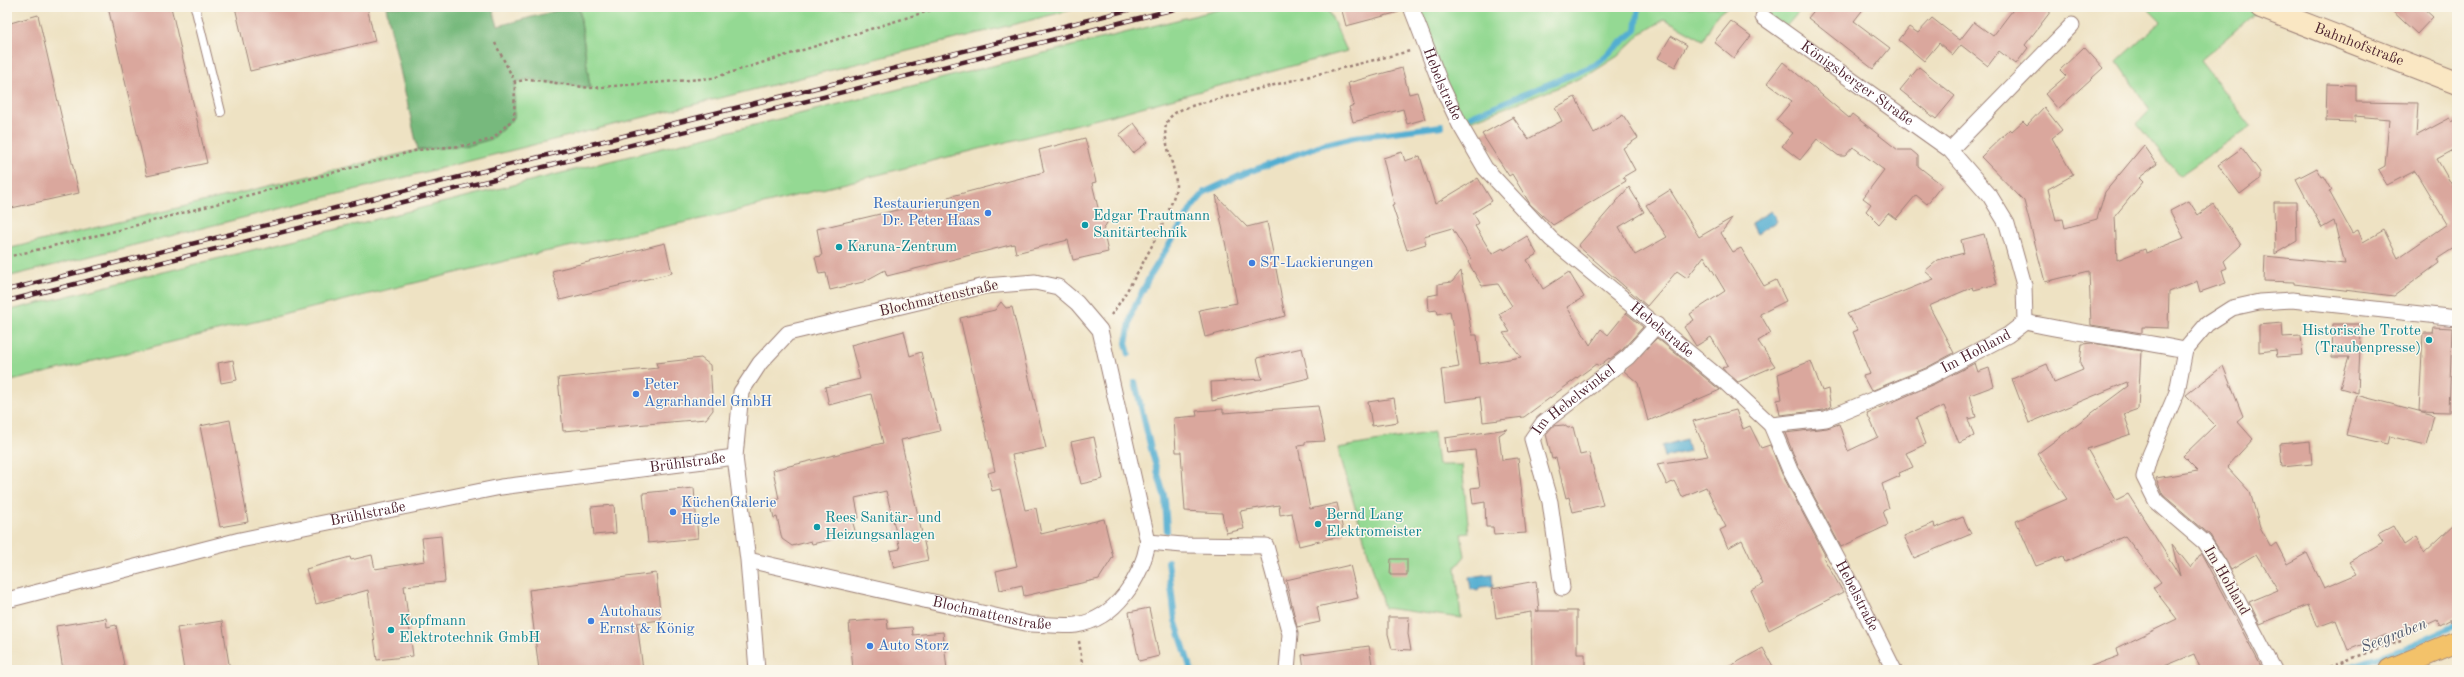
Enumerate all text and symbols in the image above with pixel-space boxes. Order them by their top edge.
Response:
street label: Bahnhofstraße [2312,21,2406,69]
street label: Königsberger Straße [1797,39,1916,129]
street label: Hebelstraße [1420,46,1464,123]
place label: Restaurierungen Dr. Peter Haas [873,197,980,229]
marker: Restaurierungen Dr. Peter Haas [983,208,993,218]
place label: Edgar Trautmann Sanitärtechnik [1093,209,1210,241]
marker: Edgar Trautmann Sanitärtechnik [1080,220,1090,230]
place label: Karuna-Zentrum [847,240,957,255]
marker: Karuna-Zentrum [834,242,844,252]
place label: ST-Lackierungen [1260,256,1374,271]
marker: ST-Lackierungen [1247,258,1257,268]
street label: Blochmattenstraße [878,278,1000,320]
street label: Hebelstraße [1627,300,1696,361]
place label: Historische Trotte (Traubenpresse) [2302,324,2421,356]
street label: Im Hohland [1939,327,2014,376]
marker: Historische Trotte (Traubenpresse) [2424,335,2434,345]
street label: Im Hebelwinkel [1530,362,1618,438]
place label: Peter Agrarhandel GmbH [644,378,772,410]
marker: Peter Agrarhandel GmbH [631,389,641,399]
street label: Brühlstraße [648,451,727,475]
place label: KüchenGalerie Hügle [681,496,776,528]
street label: Brühlstraße [329,499,407,529]
marker: KüchenGalerie Hügle [668,507,678,517]
place label: Bernd Lang Elektromeister [1326,508,1422,540]
place label: Rees Sanitär- und Heizungsanlagen [825,511,942,543]
marker: Bernd Lang Elektromeister [1313,519,1323,529]
marker: Rees Sanitär- und Heizungsanlagen [812,522,822,532]
street label: Im Hohland [2200,544,2252,618]
street label: Hebelstraße [1832,558,1881,634]
street label: Blochmattenstraße [931,595,1052,633]
place label: Autohaus Ernst & König [599,605,695,637]
place label: Kopfmann Elektrotechnik GmbH [399,614,540,646]
marker: Autohaus Ernst & König [586,616,596,626]
water label: Seegraben [2359,616,2429,656]
marker: Kopfmann Elektrotechnik GmbH [386,625,396,635]
place label: Auto Storz [878,639,949,654]
marker: Auto Storz [865,641,875,651]

